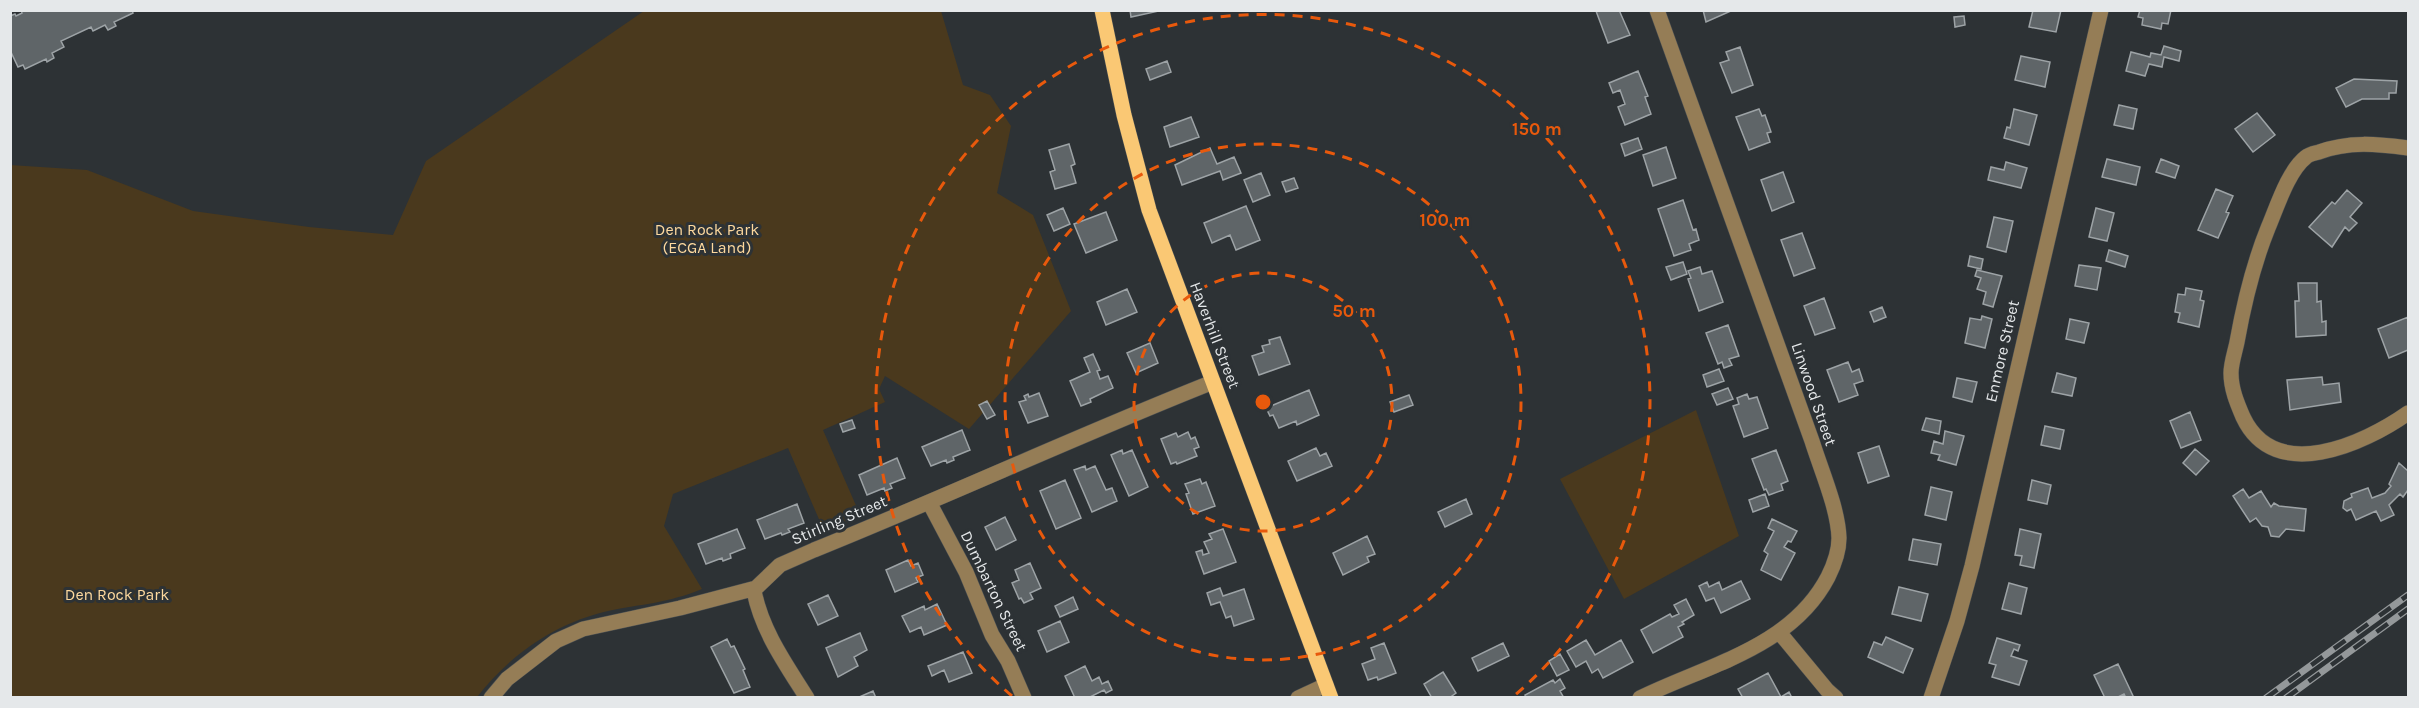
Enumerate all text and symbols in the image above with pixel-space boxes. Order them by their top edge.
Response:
text: 150 m [1512,118,1562,140]
text: 100 m [1420,209,1470,231]
park label: Den Rock Park (ECGA Land) [655,220,759,257]
street label: Haverhill Street [1186,279,1244,391]
street label: Enmore Street [1981,298,2023,404]
text: 50 m [1332,300,1376,322]
street label: Linwood Street [1787,340,1841,448]
centre of rings [1253,392,1273,412]
street label: Stirling Street [788,491,890,549]
street label: Dumbarton Street [957,528,1031,654]
park label: Den Rock Park [65,585,169,604]

